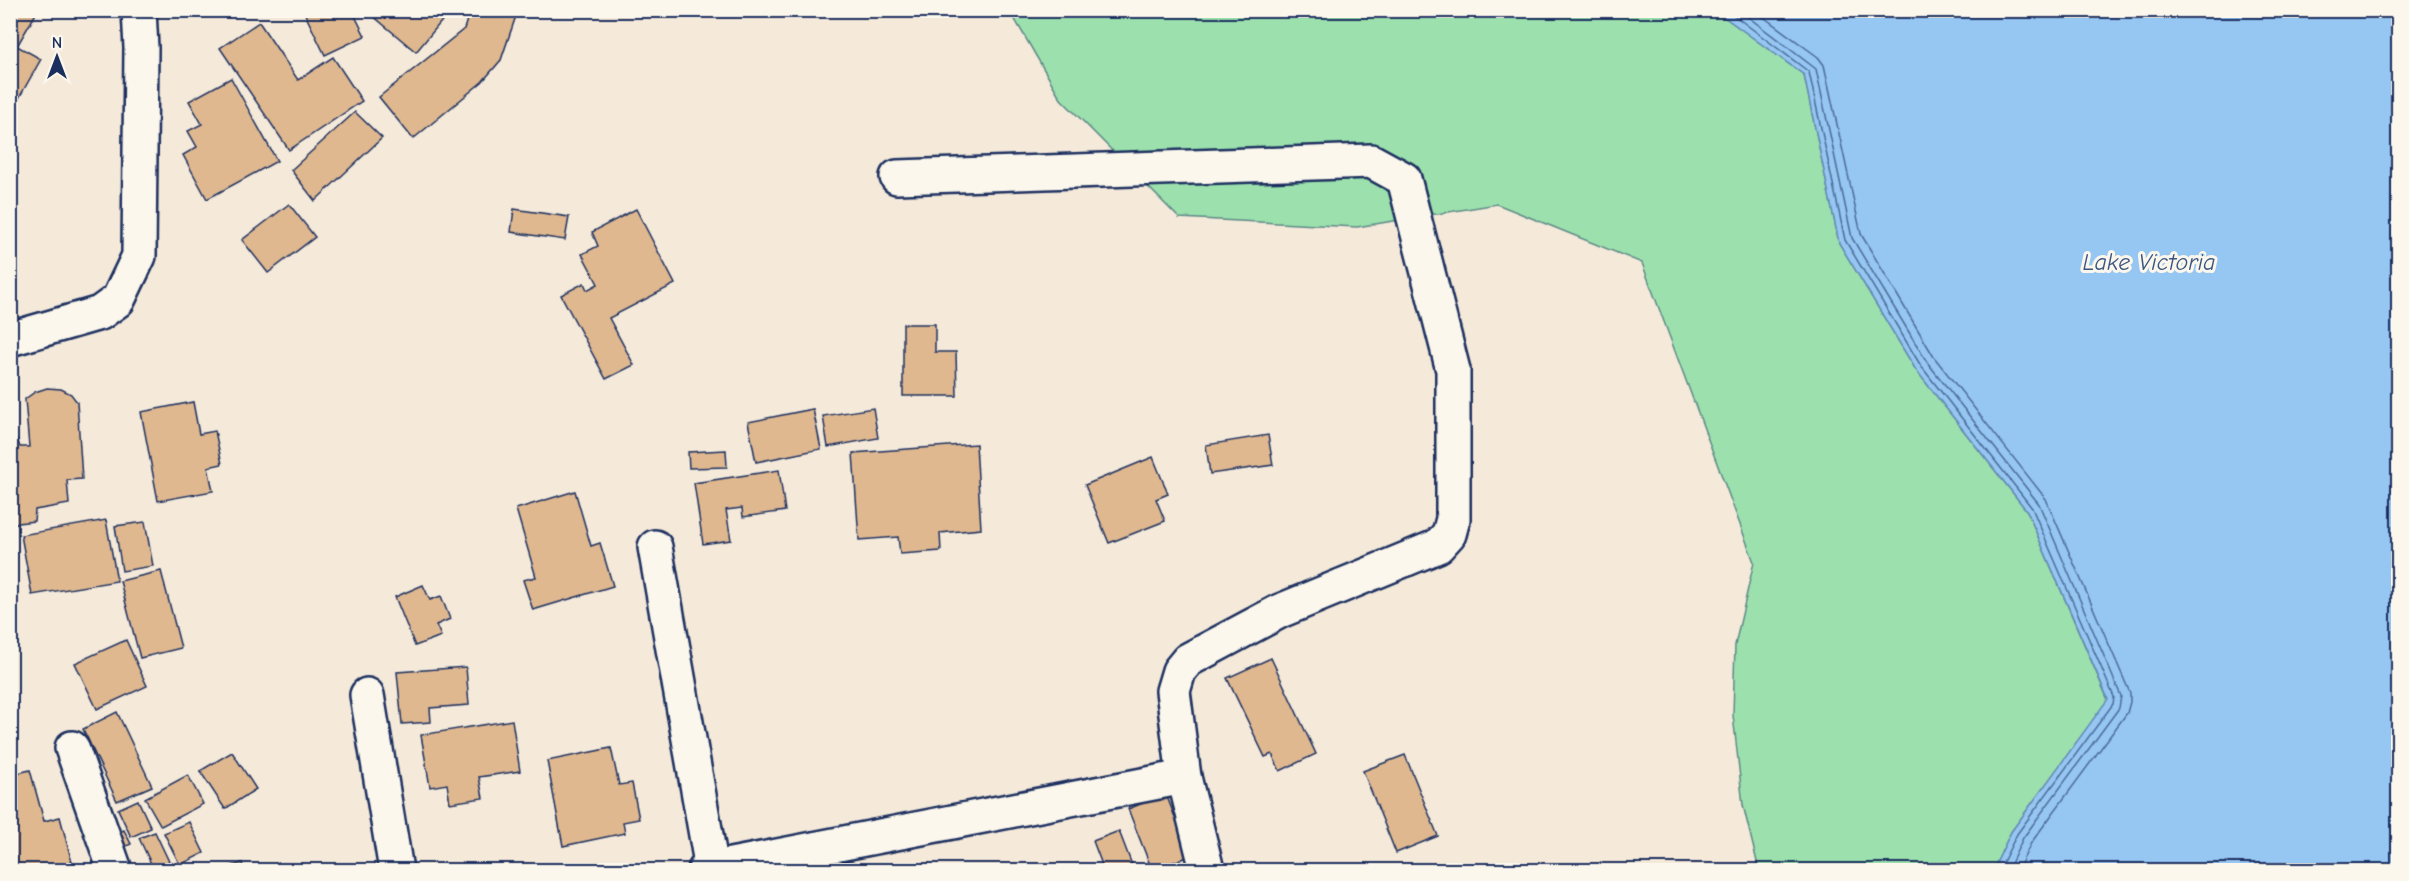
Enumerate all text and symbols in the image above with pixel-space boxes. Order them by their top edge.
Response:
north arrow [27,27,87,87]
text: N [52,34,62,52]
water label: Lake Victoria [2083,248,2215,276]

